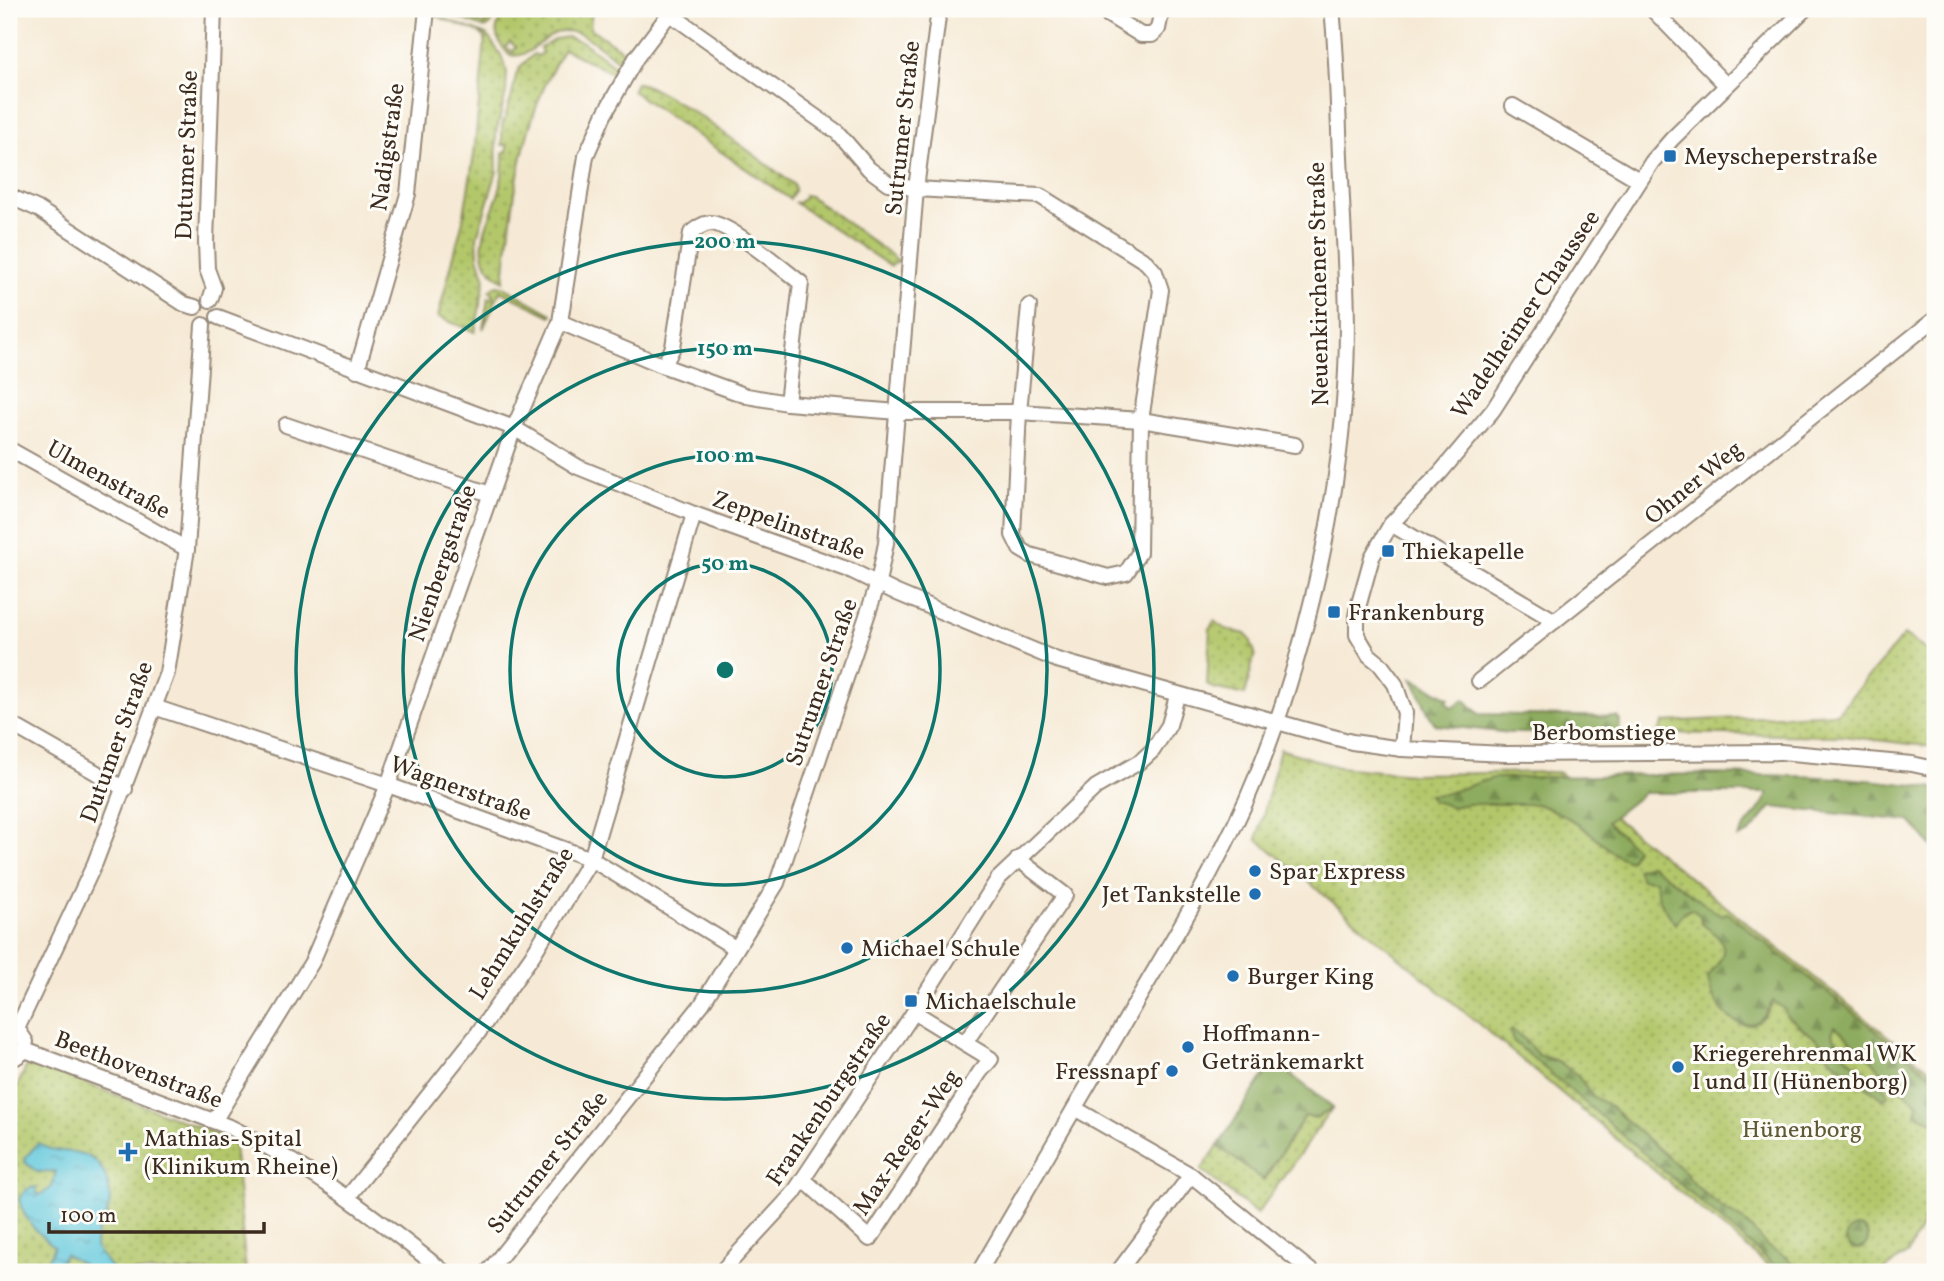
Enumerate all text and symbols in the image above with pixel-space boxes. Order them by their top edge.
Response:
street label: Sutrumer Straße [878,39,930,217]
street label: Dutumer Straße [168,70,208,241]
street label: Nadigstraße [363,81,415,214]
place label: Meyscheperstraße [1684,141,1878,175]
marker: Meyscheperstraße [1662,148,1678,164]
street label: Neuenkirchener Straße [1301,161,1339,407]
street label: Wadelheimer Chaussee [1444,204,1609,426]
text: 200 m [694,228,756,257]
text: 150 m [697,335,753,364]
street label: Ulmenstraße [40,433,176,529]
street label: Ohner Weg [1638,433,1751,534]
text: 100 m [695,442,755,471]
street label: Nienbergstraße [401,481,487,647]
street label: Zeppelinstraße [707,483,870,570]
place label: Thiekapelle [1402,536,1524,570]
marker: Thiekapelle [1380,543,1396,559]
text: 50 m [701,550,749,579]
street label: Sutrumer Straße [778,594,868,771]
place label: Frankenburg [1348,597,1485,631]
marker: Frankenburg [1326,604,1342,620]
street label: Dutumer Straße [73,657,163,828]
centre of rings [713,658,737,682]
street label: Berbomstiege [1532,717,1676,751]
street label: Wagnerstraße [385,748,536,831]
street label: Lehmkuhlstraße [462,841,583,1007]
place label: Spar Express [1269,856,1405,890]
marker: Spar Express [1247,863,1263,879]
place label: Jet Tankstelle [1102,879,1241,913]
marker: Jet Tankstelle [1247,886,1263,902]
place label: Michael Schule [861,933,1020,967]
marker: Michael Schule [839,940,855,956]
place label: Burger King [1247,961,1374,995]
marker: Burger King [1225,968,1241,984]
place label: Michaelschule [925,986,1076,1020]
marker: Michaelschule [903,993,919,1009]
street label: Frankenburgstraße [759,1006,900,1194]
place label: Hoffmann- Getränkemarkt [1202,1018,1365,1080]
street label: Beethovenstraße [49,1023,227,1119]
place label: Kriegerehrenmal WK I und II (Hünenborg) [1692,1038,1917,1100]
marker: Hoffmann- Getränkemarkt [1180,1039,1196,1055]
place label: Fressnapf [1055,1056,1161,1090]
marker: Kriegerehrenmal WK I und II (Hünenborg) [1670,1059,1686,1075]
street label: Max-Reger-Weg [846,1063,969,1223]
marker: Fressnapf [1164,1063,1180,1079]
street label: Sutrumer Straße [480,1084,617,1242]
park label: Hünenborg [1742,1114,1862,1148]
place label: Mathias-Spital (Klinikum Rheine) [144,1123,338,1185]
marker: Mathias-Spital (Klinikum Rheine) [118,1142,138,1162]
scale bar [49,1190,264,1234]
text: 100 m [60,1202,117,1231]

